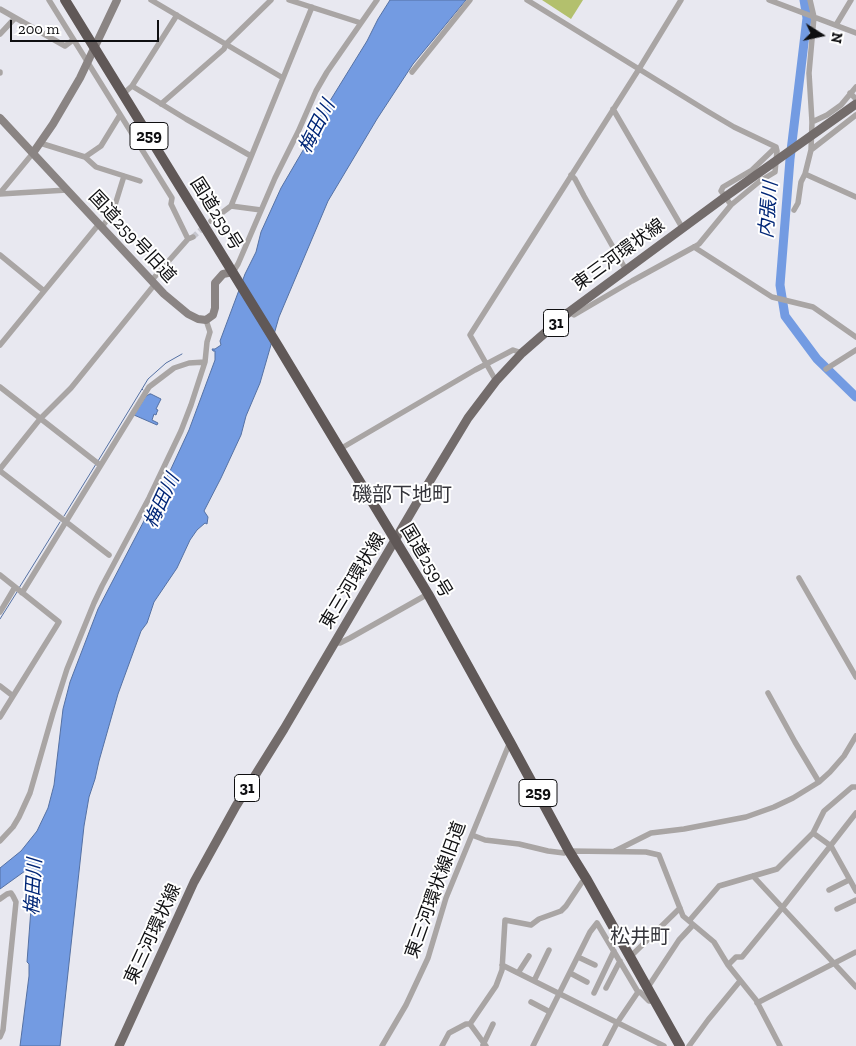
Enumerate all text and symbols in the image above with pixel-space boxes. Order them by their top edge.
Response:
scale bar [12,10,161,42]
north arrow [796,10,846,60]
text: 200 m [18,20,59,38]
text: N [827,31,846,44]
water label: 梅田川 [294,96,340,158]
road number: 259 [130,122,168,150]
street label: 国道259号 [185,173,247,255]
water label: 内張川 [755,181,783,239]
street label: 国道259号旧道 [84,186,180,288]
street label: 東三河環状線 [569,215,669,295]
road number: 31 [544,309,568,336]
water label: 梅田川 [140,470,184,532]
district label: 磯部下地町 [352,483,452,507]
street label: 国道259号 [396,520,456,602]
street label: 東三河環状線 [316,529,390,633]
road number: 31 [234,774,260,801]
road number: 259 [519,780,557,806]
street label: 東三河環状線旧道 [401,819,471,961]
water label: 梅田川 [21,858,47,916]
street label: 東三河環状線 [120,880,186,988]
district label: 松井町 [610,925,670,949]

